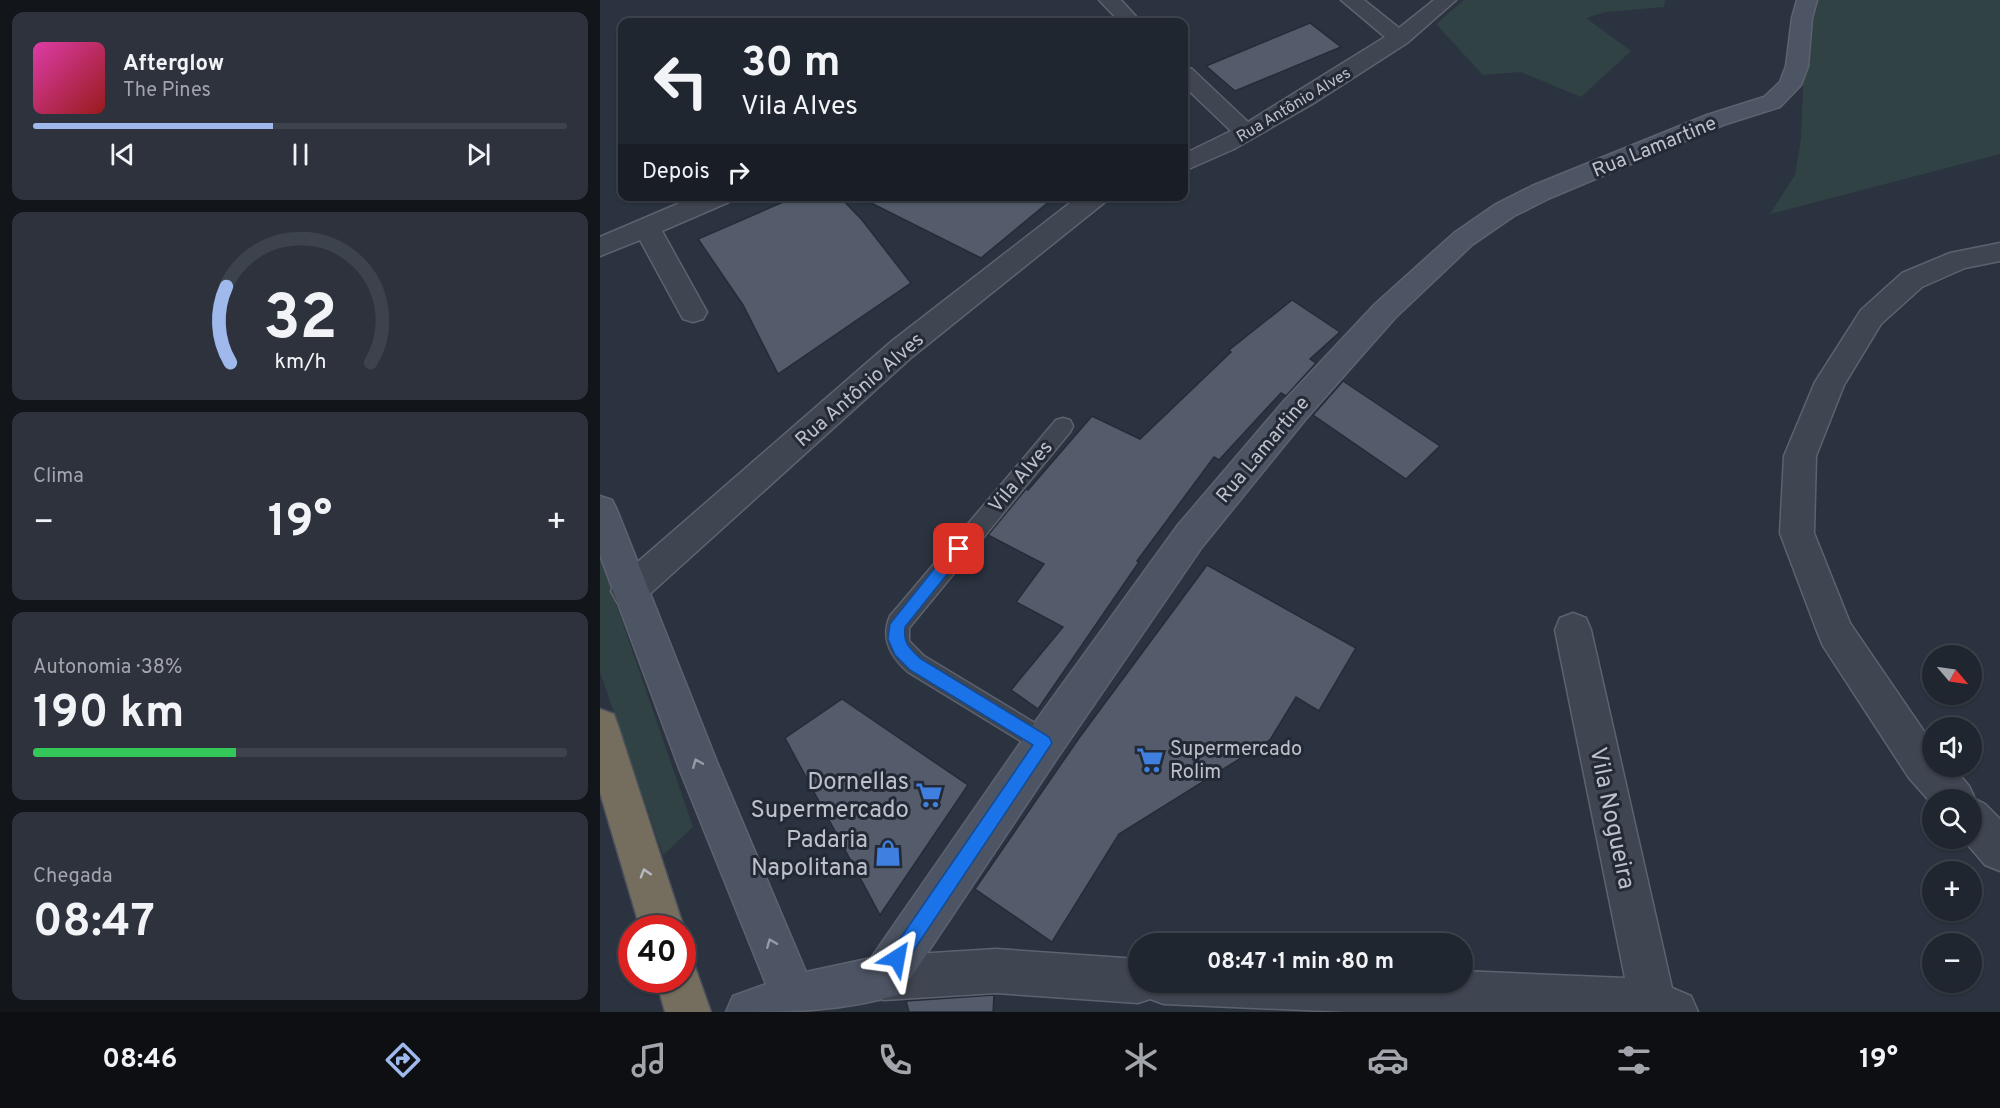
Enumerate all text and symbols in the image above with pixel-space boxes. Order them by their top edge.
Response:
text: 30 m [741,38,840,91]
icon: left [642,42,720,120]
text: Afterglow [123,51,224,78]
street label: Rua Antônio Alves [1233,64,1355,148]
text: The Pines [123,78,211,104]
text: Vila Alves [741,90,858,124]
street label: Rua Lamartine [1589,111,1721,185]
icon: previous [106,138,139,171]
icon: pause [284,138,317,171]
icon: next [462,138,495,171]
icon: right [722,156,755,189]
text: Depois [642,159,710,186]
text: 32 [263,282,337,361]
street label: Rua Antônio Alves [791,327,930,454]
text: km/h [274,349,326,376]
street label: Rua Lamartine [1211,391,1316,509]
street label: Vila Alves [984,436,1059,519]
text: Clima [33,464,84,490]
text: 19° [268,495,332,552]
text: − [33,503,54,545]
text: + [546,503,567,545]
pin [933,523,984,574]
icon: arrive [942,532,975,565]
north arrow [1922,645,1982,705]
map controls [1922,645,1982,993]
text: Autonomia · 38% [33,655,182,681]
text: 190 km [33,686,184,743]
button: sound [1922,717,1982,777]
place label: Supermercado Rolim [1170,737,1302,786]
supermarket icon: Supermercado Rolim [1135,745,1165,775]
street label: Vila Nogueira [1581,745,1641,892]
one-way arrow [692,758,704,769]
place label: Dornellas Supermercado [750,768,909,826]
supermarket icon: Dornellas Supermercado [914,780,944,810]
button: search [1922,789,1982,849]
place label: Padaria Napolitana [751,826,868,884]
shop icon: Padaria Napolitana [873,838,903,868]
button: + [1922,861,1982,921]
text: Chegada [33,864,113,890]
one-way arrow [640,868,653,878]
text: 08:47 [33,895,155,952]
speed limit sign: 40 [618,915,696,993]
position arrow [865,926,929,990]
button: − [1922,933,1982,993]
one-way arrow [766,938,778,949]
text: 08:47 · 1 min · 80 m [1207,949,1394,976]
icon: directions [382,1039,424,1081]
icon: music [628,1039,670,1081]
icon: phone [874,1039,916,1081]
icon: climate [1120,1039,1162,1081]
icon: car [1367,1039,1409,1081]
icon: filters [1613,1039,1655,1081]
text: 08:46 [102,1043,177,1077]
text: 19° [1859,1043,1898,1077]

